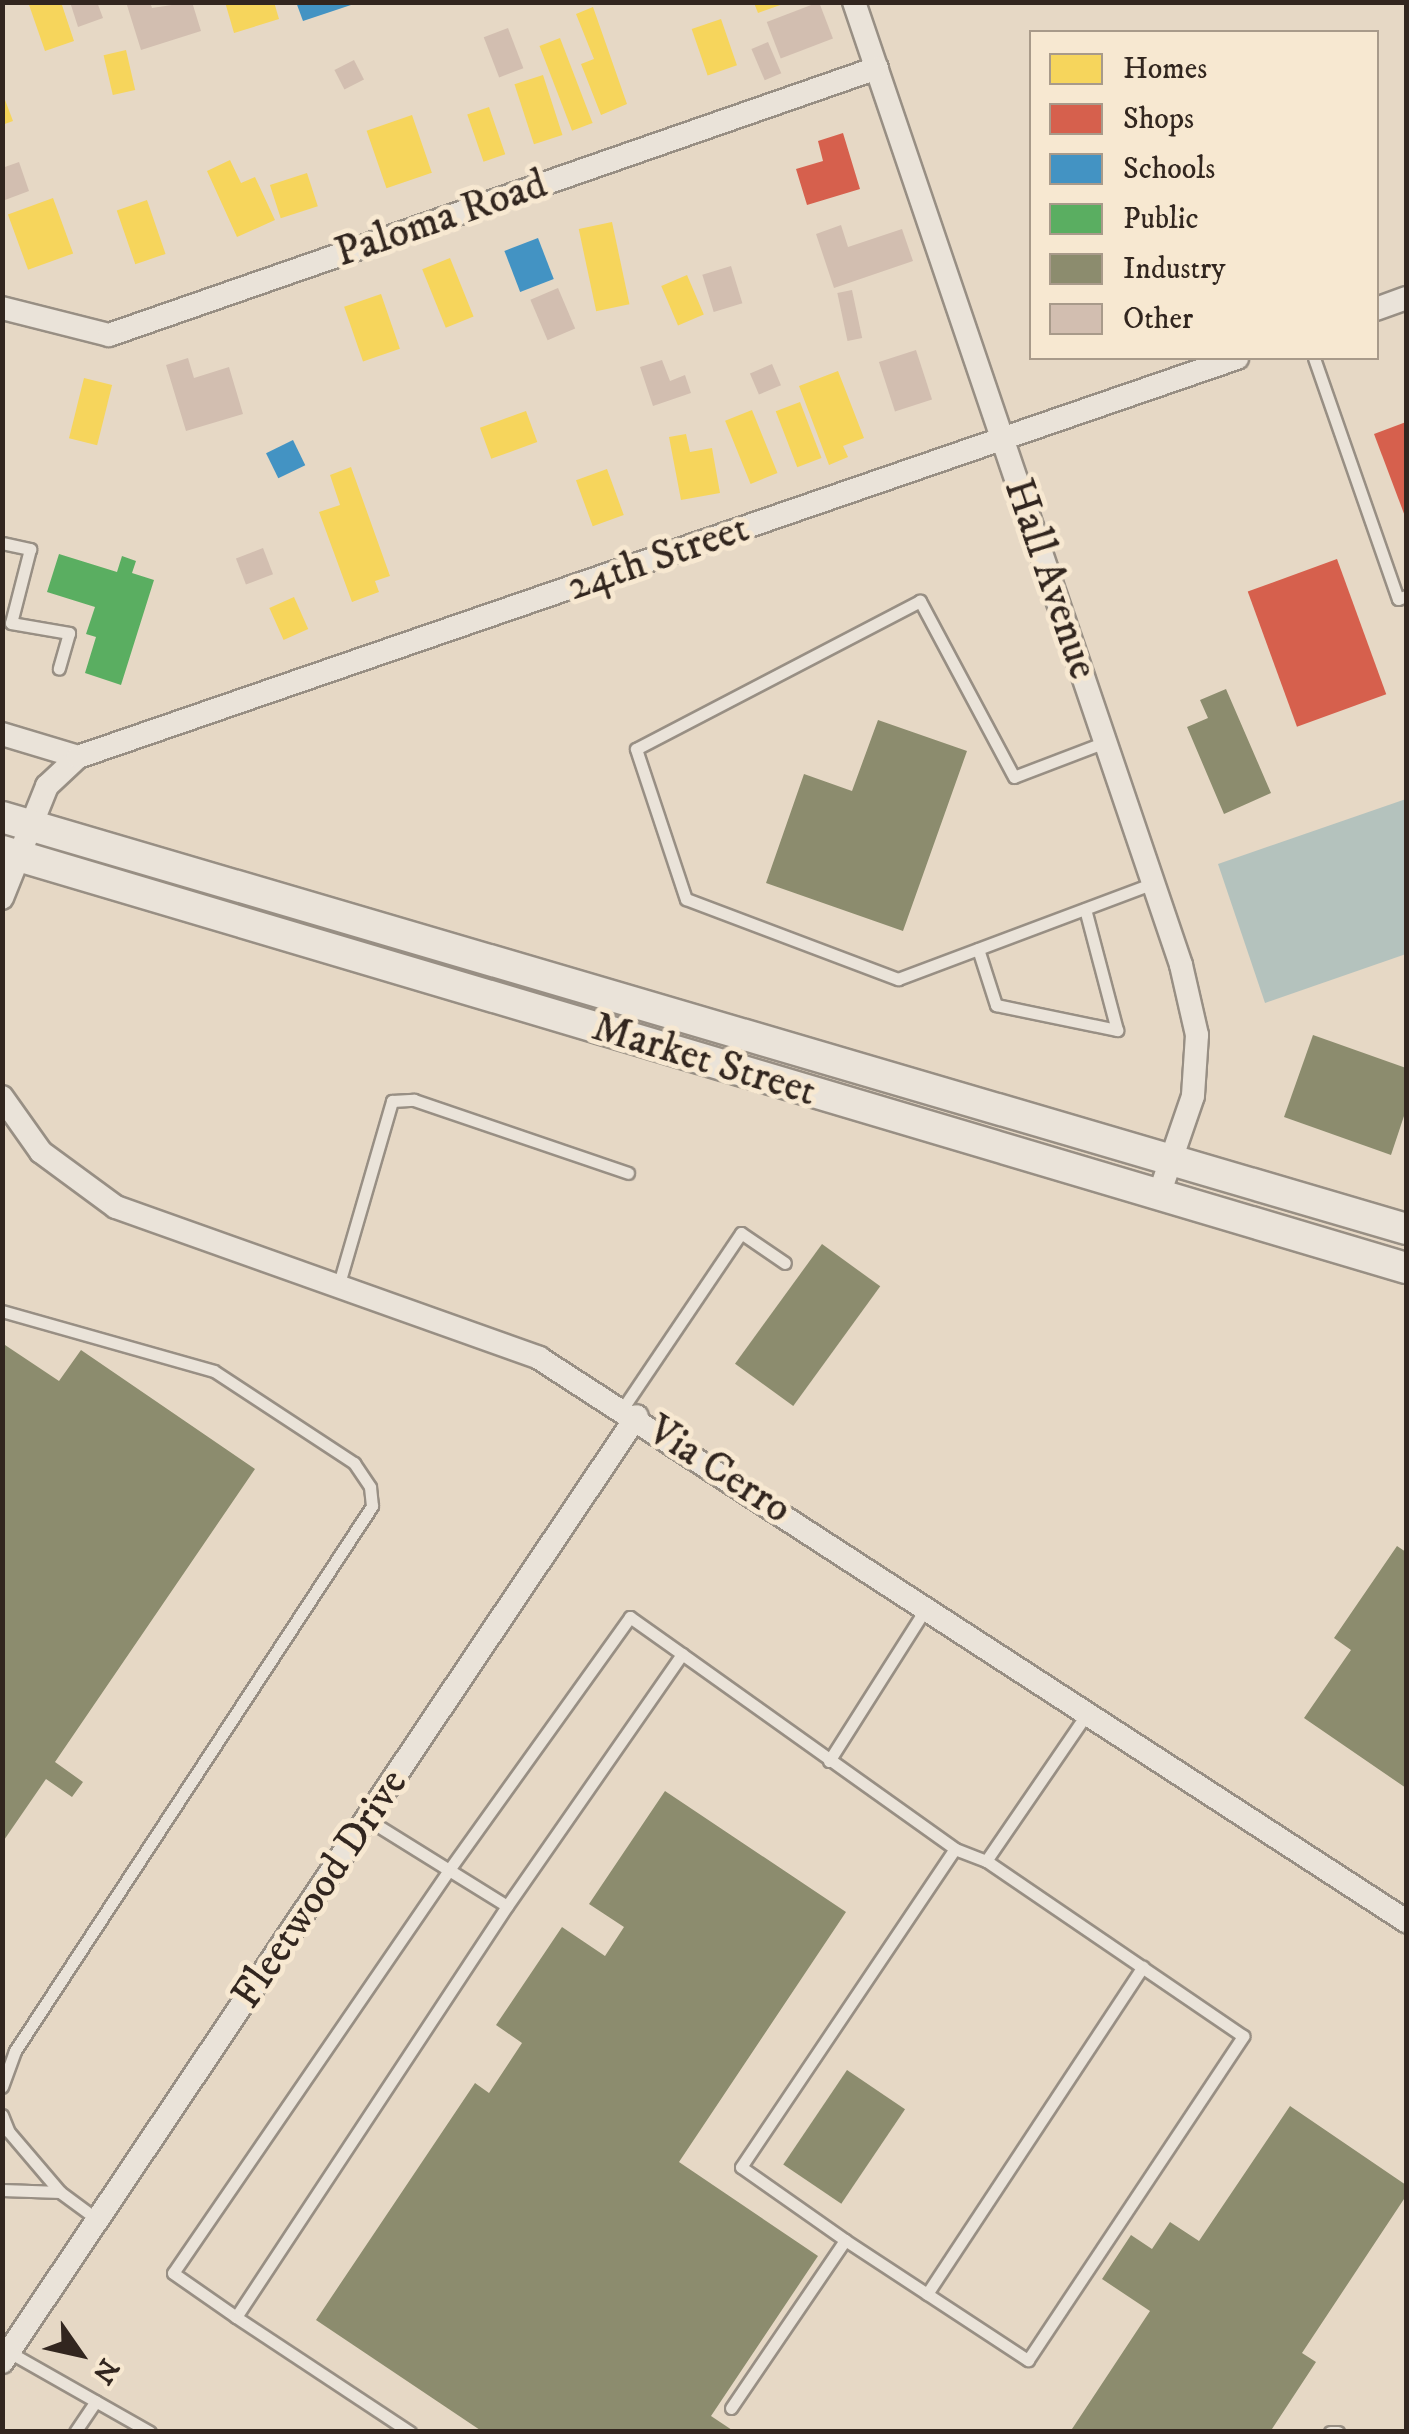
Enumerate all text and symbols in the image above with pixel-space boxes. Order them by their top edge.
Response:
legend [1029,30,1379,360]
text: Homes [1123,51,1207,88]
text: Shops [1123,101,1194,138]
text: Schools [1123,151,1215,188]
street label: Paloma Road [329,159,553,279]
text: Public [1123,201,1198,238]
text: Industry [1123,251,1225,288]
text: Other [1123,301,1193,338]
street label: Hall Avenue [992,472,1108,686]
street label: 24th Street [561,503,755,613]
street label: Market Street [586,1002,822,1118]
street label: Via Cerro [638,1405,800,1535]
street label: Fleetwood Drive [222,1760,418,2018]
north arrow [30,2304,130,2404]
text: N [84,2352,126,2390]

